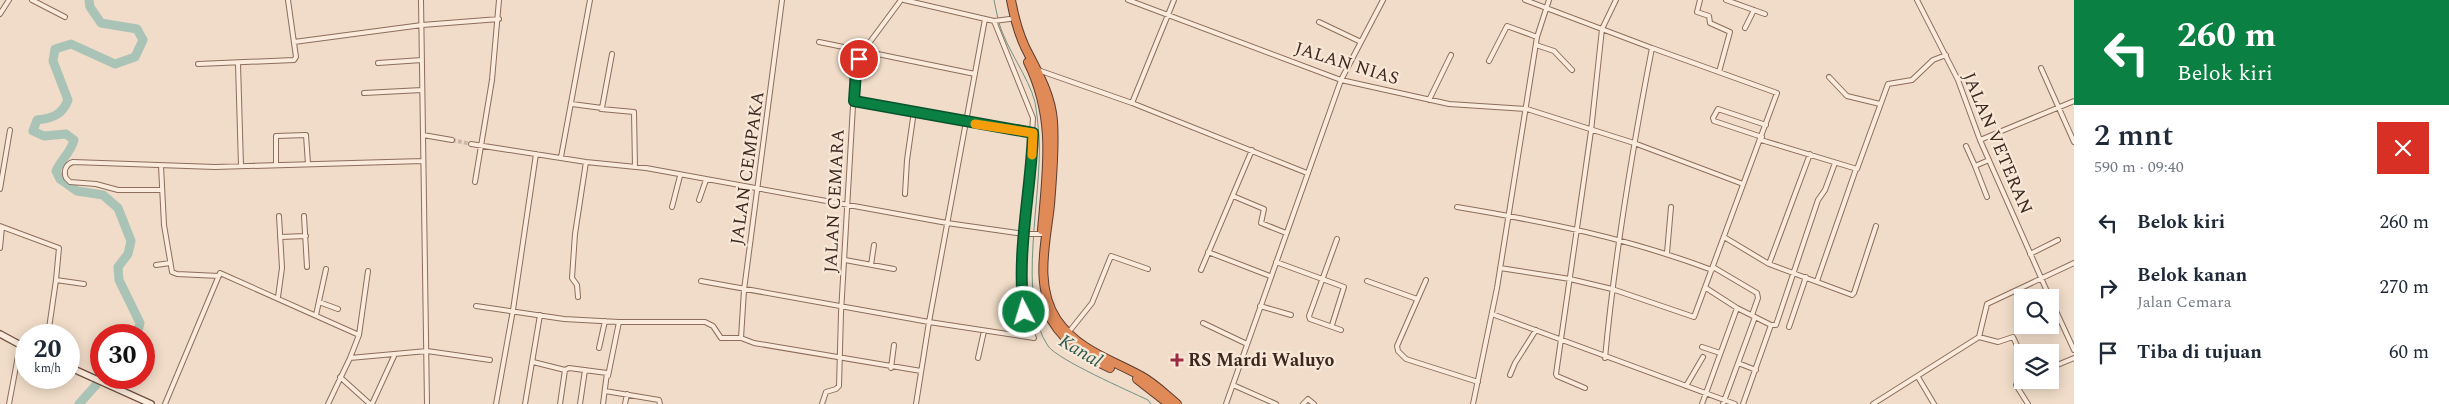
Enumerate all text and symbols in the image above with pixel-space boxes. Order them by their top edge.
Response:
text: 260 m [2177,9,2276,62]
icon: left [2094,20,2159,85]
street label: JALAN NIAS [1292,35,1402,92]
pin [838,38,880,80]
icon: arrive [845,45,873,73]
text: Belok kiri [2177,57,2273,90]
street label: JALAN VETERAN [1955,68,2040,218]
street label: JALAN CEMPAKA [723,90,772,247]
text: 2 mnt [2094,113,2173,159]
button: close [2377,122,2429,174]
street label: JALAN CEMARA [817,128,852,274]
text: 590 m · 09:40 [2094,155,2184,179]
text: Belok kiri [2137,208,2225,237]
text: 260 m [2379,208,2429,237]
icon: left [2094,209,2122,237]
text: Belok kanan [2137,261,2247,290]
text: 270 m [2379,273,2429,302]
icon: right [2094,274,2122,302]
position arrow [997,285,1049,337]
map controls [2014,289,2059,389]
button: search [2014,289,2059,334]
text: Jalan Cemara [2137,290,2232,314]
speed limit sign: 30 [90,324,155,389]
water label: Kanal [1053,327,1107,376]
text: 20 [33,331,62,369]
text: Tiba di tujuan [2137,338,2262,367]
text: 60 m [2389,338,2429,367]
icon: arrive [2094,339,2122,367]
button: layers [2014,344,2059,389]
place label: RS Mardi Waluyo [1188,347,1334,374]
marker: RS Mardi Waluyo [1170,353,1184,367]
text: km/h [34,359,61,378]

